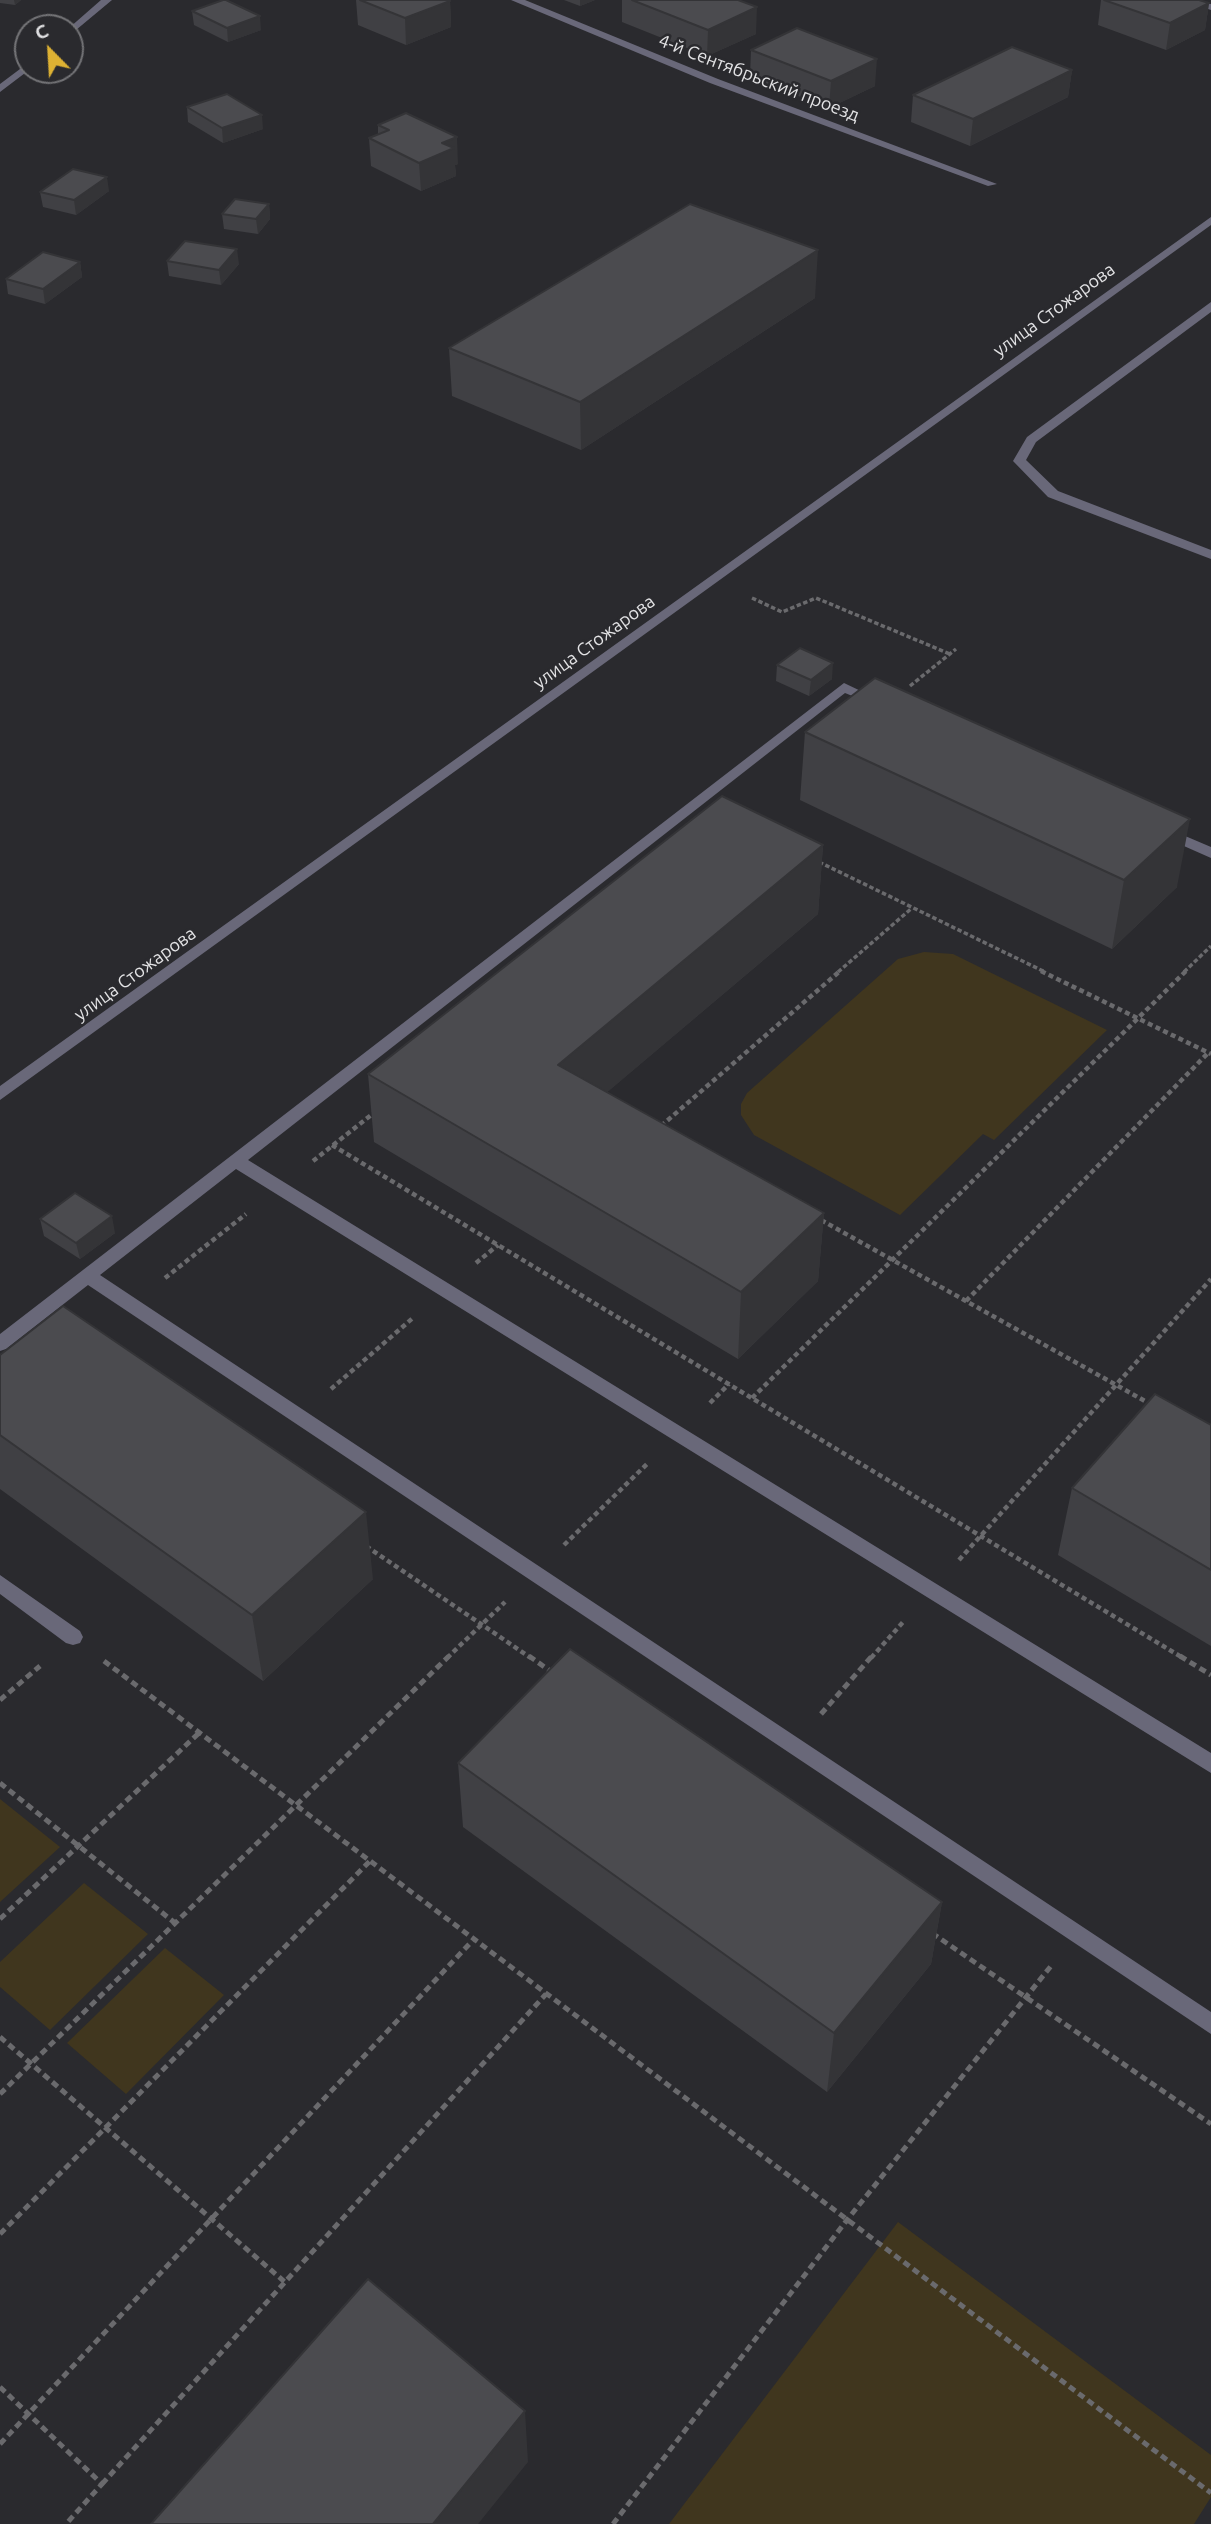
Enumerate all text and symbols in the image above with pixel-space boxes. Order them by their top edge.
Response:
north arrow [14,14,84,84]
text: С [31,19,51,44]
street label: 4-й Сентябрьский проезд [656,30,862,126]
street label: улица Стожарова [989,259,1119,361]
street label: улица Стожарова [529,591,659,693]
street label: улица Стожарова [70,923,200,1025]

